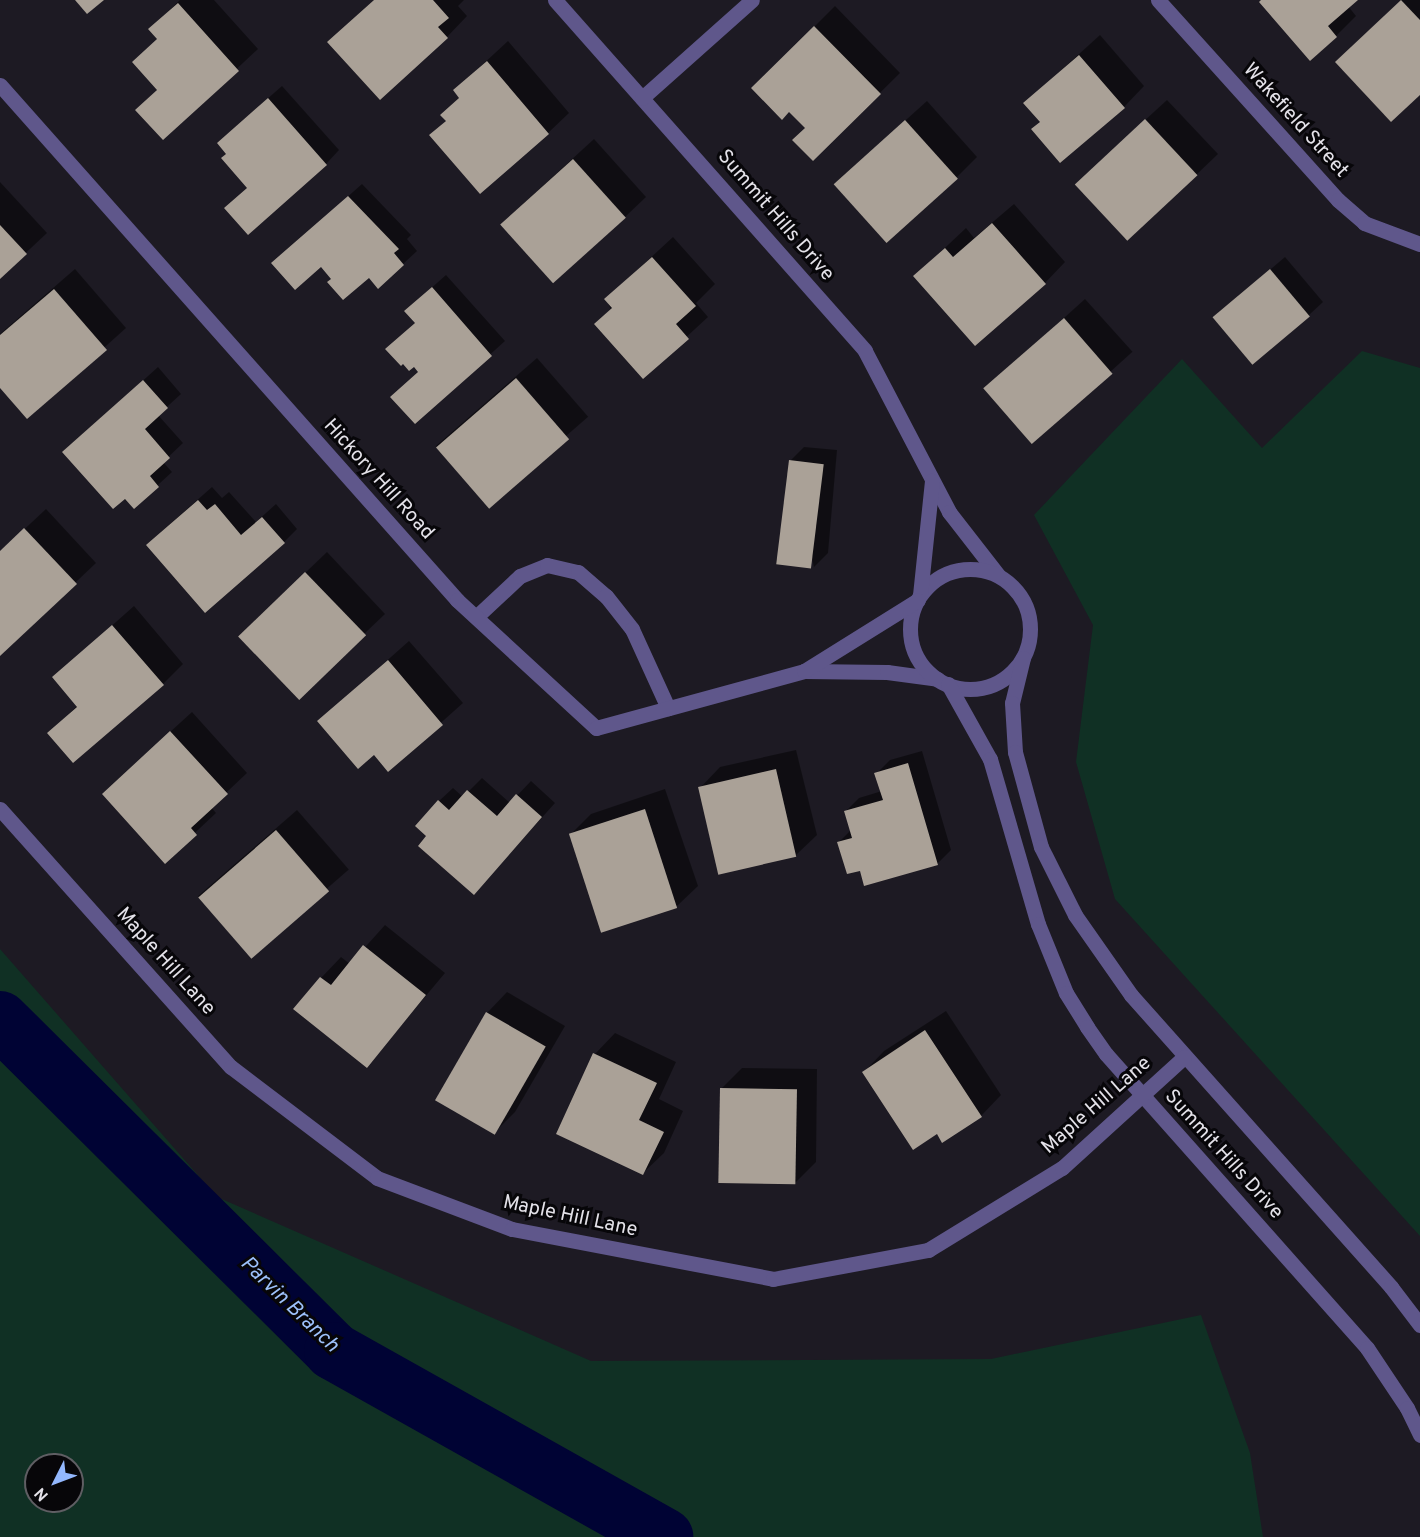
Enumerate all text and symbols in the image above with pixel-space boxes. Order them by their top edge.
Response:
street label: Wakefield Street [1237,59,1353,183]
street label: Summit Hills Drive [712,146,838,286]
street label: Hickory Hill Road [318,415,438,545]
street label: Maple Hill Lane [110,903,220,1021]
street label: Maple Hill Lane [1038,1052,1156,1160]
street label: Summit Hills Drive [1159,1085,1287,1225]
street label: Maple Hill Lane [501,1191,639,1243]
water label: Parvin Branch [234,1252,344,1358]
north arrow [24,1453,84,1513]
text: N [31,1483,53,1505]

